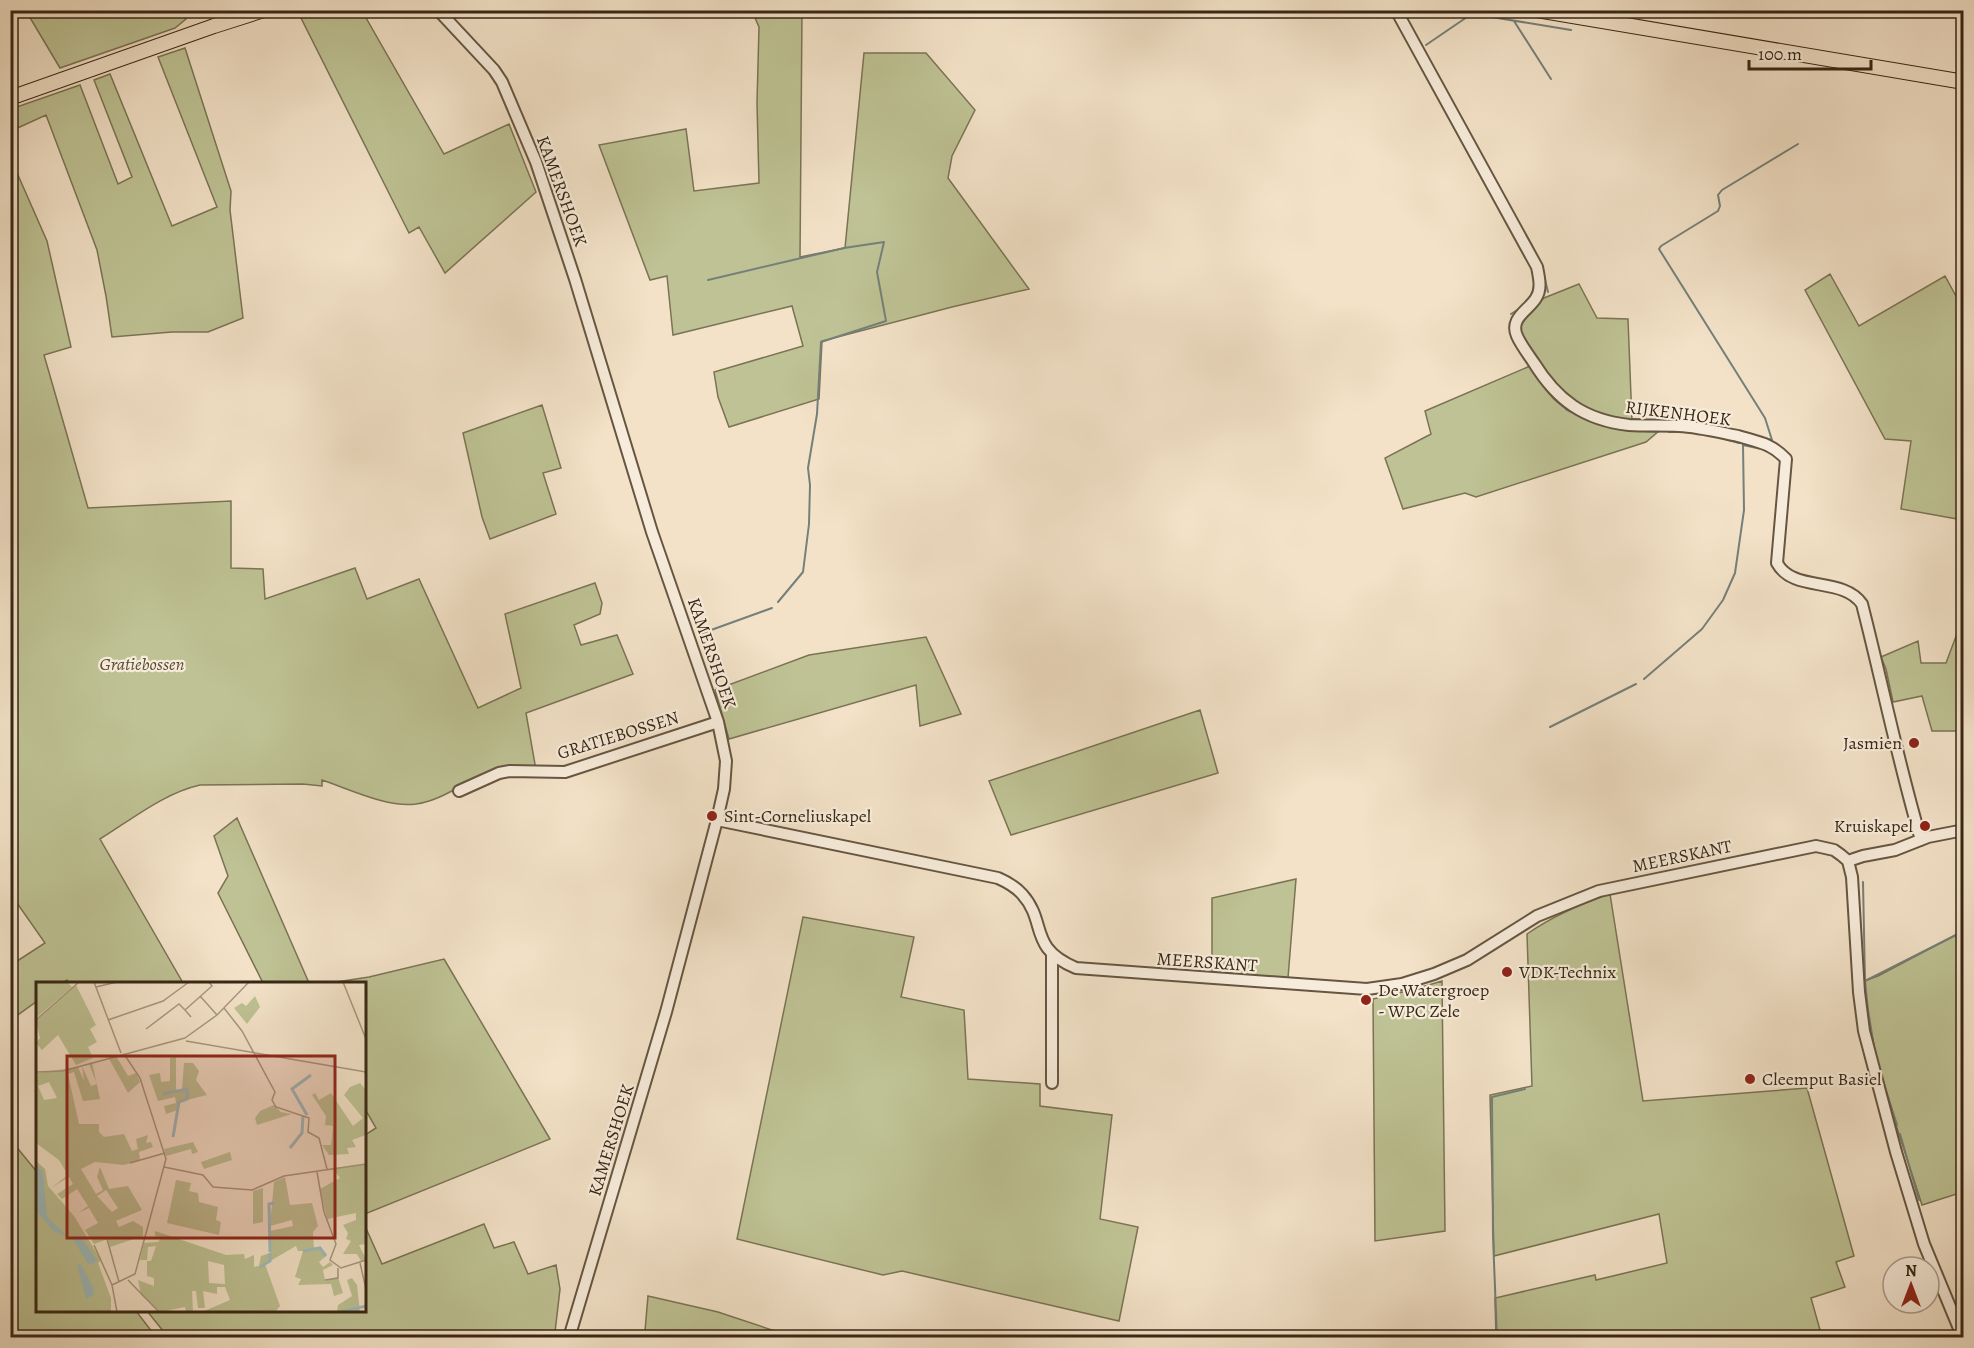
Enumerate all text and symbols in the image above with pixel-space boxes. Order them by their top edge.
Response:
scale bar [1749,33,1870,71]
text: 100 m [1758,42,1802,66]
street label: KAMERSHOEK [531,132,593,250]
street label: RIJKENHOEK [1624,395,1733,431]
street label: KAMERSHOEK [682,594,742,712]
park label: Gratiebossen [100,652,185,676]
street label: GRATIEBOSSEN [554,705,682,765]
place label: Jasmien [1843,731,1902,755]
marker: Jasmien [1907,736,1921,750]
place label: Sint-Corneliuskapel [724,804,872,828]
marker: Sint-Corneliuskapel [705,809,719,823]
place label: Kruiskapel [1834,814,1914,838]
marker: Kruiskapel [1918,819,1932,833]
street label: MEERSKANT [1630,834,1734,878]
street label: MEERSKANT [1156,947,1258,978]
place label: VDK-Technix [1518,960,1616,984]
marker: VDK-Technix [1500,965,1514,979]
place label: De Watergroep - WPC Zele [1378,978,1489,1023]
inset map [36,982,366,1312]
marker: De Watergroep - WPC Zele [1359,993,1373,1007]
place label: Cleemput Basiel [1762,1067,1882,1091]
marker: Cleemput Basiel [1743,1072,1757,1086]
street label: KAMERSHOEK [583,1080,640,1199]
north arrow [1881,1255,1941,1315]
text: N [1905,1260,1917,1282]

